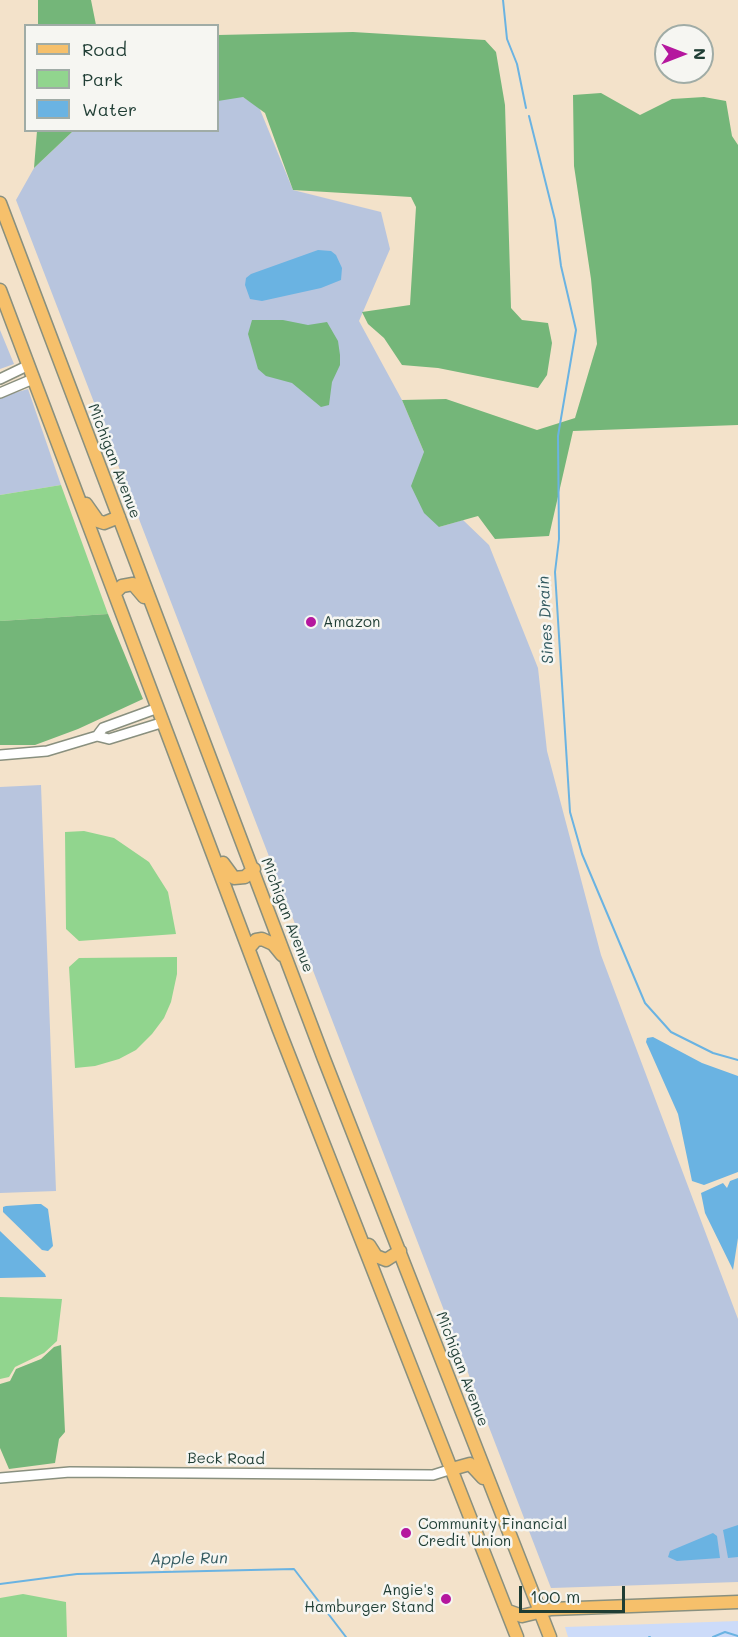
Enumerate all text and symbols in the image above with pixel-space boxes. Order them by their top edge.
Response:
legend [24,24,219,132]
north arrow [654,24,714,84]
text: Road [82,37,127,61]
text: N [690,48,711,60]
text: Park [82,67,123,91]
text: Water [82,97,137,121]
street label: Michigan Avenue [84,401,144,521]
water label: Sines Drain [534,575,558,665]
place label: Amazon [323,613,380,631]
marker: Amazon [304,615,318,629]
street label: Michigan Avenue [257,855,317,975]
street label: Michigan Avenue [432,1309,492,1429]
street label: Beck Road [187,1449,265,1469]
place label: Community Financial Credit Union [418,1515,567,1550]
marker: Community Financial Credit Union [399,1526,413,1540]
water label: Apple Run [150,1549,228,1569]
scale bar [522,1574,628,1612]
place label: Angie's Hamburger Stand [304,1581,434,1616]
text: 100 m [530,1584,580,1608]
marker: Angie's Hamburger Stand [439,1592,453,1606]

